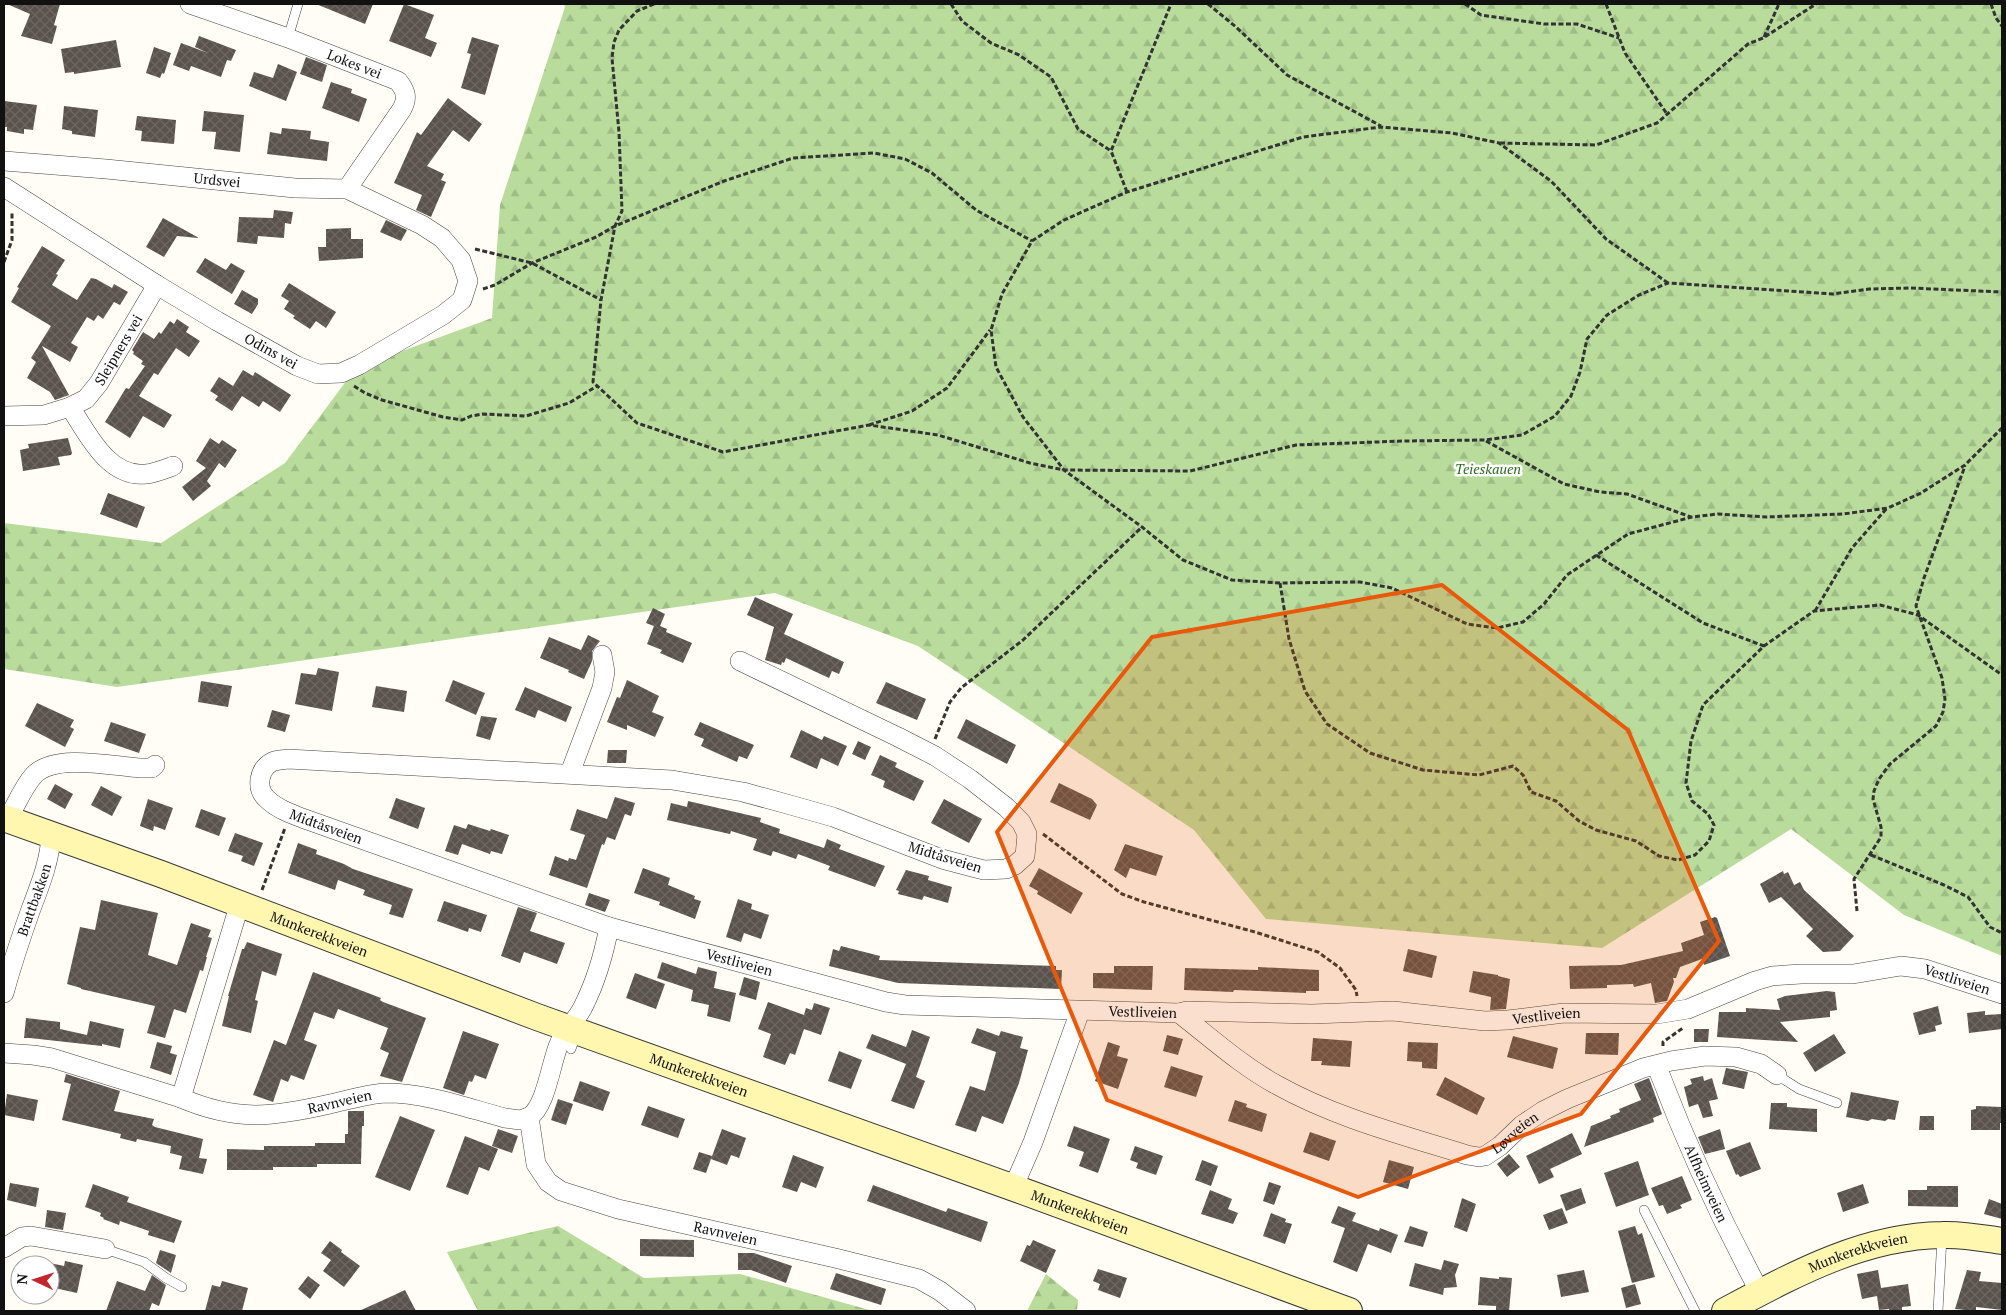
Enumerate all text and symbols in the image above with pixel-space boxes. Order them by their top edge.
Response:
street label: Lokes vei [324,44,385,83]
street label: Urdsvei [193,168,241,191]
street label: Sleipners vei [90,311,146,389]
street label: Odins vei [241,328,301,373]
park label: Teieskauen [1455,459,1521,478]
street label: Midtåsveien [287,804,366,848]
street label: Midtåsveien [906,836,985,877]
street label: Brattbakken [12,861,55,939]
street label: Munkerekkveien [268,907,372,961]
street label: Vestliveien [704,944,776,980]
street label: Vestliveien [1922,959,1993,999]
street label: Vestliveien [1108,1001,1178,1022]
street label: Vestliveien [1511,1003,1581,1028]
street label: Munkerekkveien [647,1048,751,1101]
street label: Ravnveien [306,1085,374,1118]
street label: Løvveien [1488,1106,1542,1158]
street label: Alfheimveien [1681,1141,1733,1226]
street label: Munkerekkveien [1029,1185,1132,1239]
street label: Ravnveien [692,1216,760,1249]
street label: Munkerekkveien [1805,1228,1909,1277]
north arrow [10,1255,60,1305]
text: N [12,1273,31,1285]

